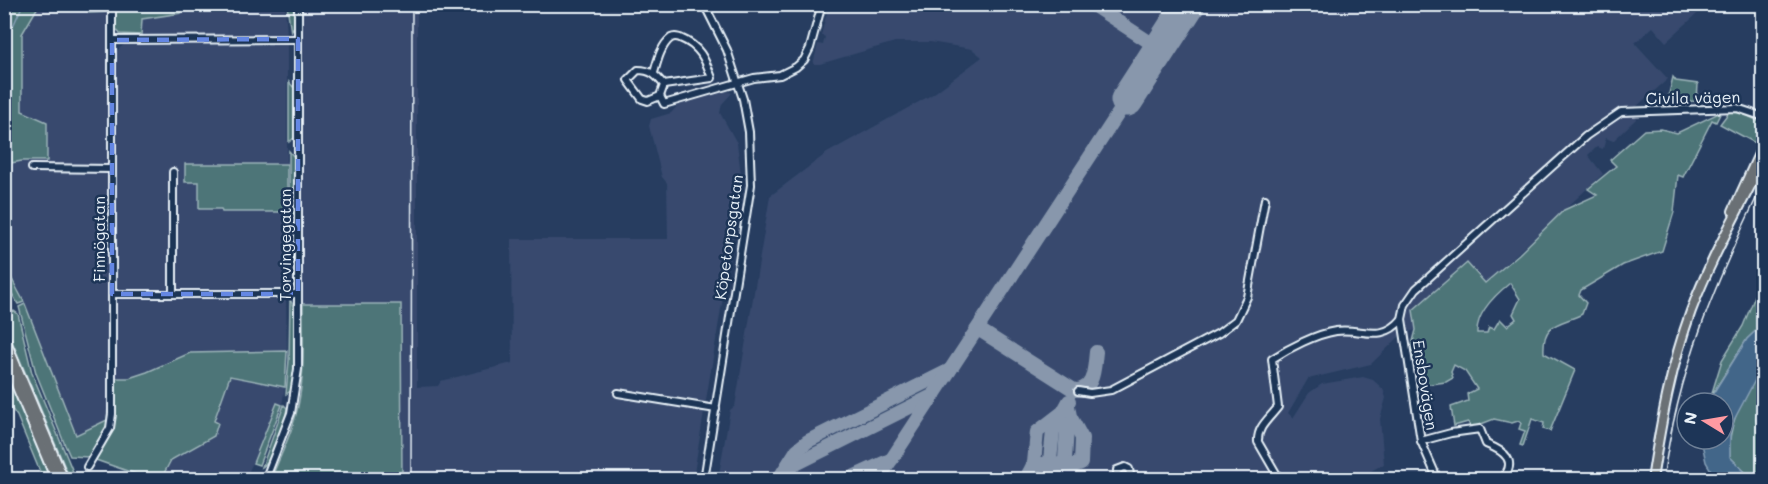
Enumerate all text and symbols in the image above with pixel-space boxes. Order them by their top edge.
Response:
street label: Civila vägen [1646,86,1740,108]
street label: Köpetorpsgatan [709,173,747,301]
street label: Torvingegatan [274,189,295,301]
street label: Finnögatan [88,196,109,282]
street label: Ensbovägen [1408,338,1444,432]
north arrow [1675,391,1735,451]
text: N [1678,410,1701,426]

